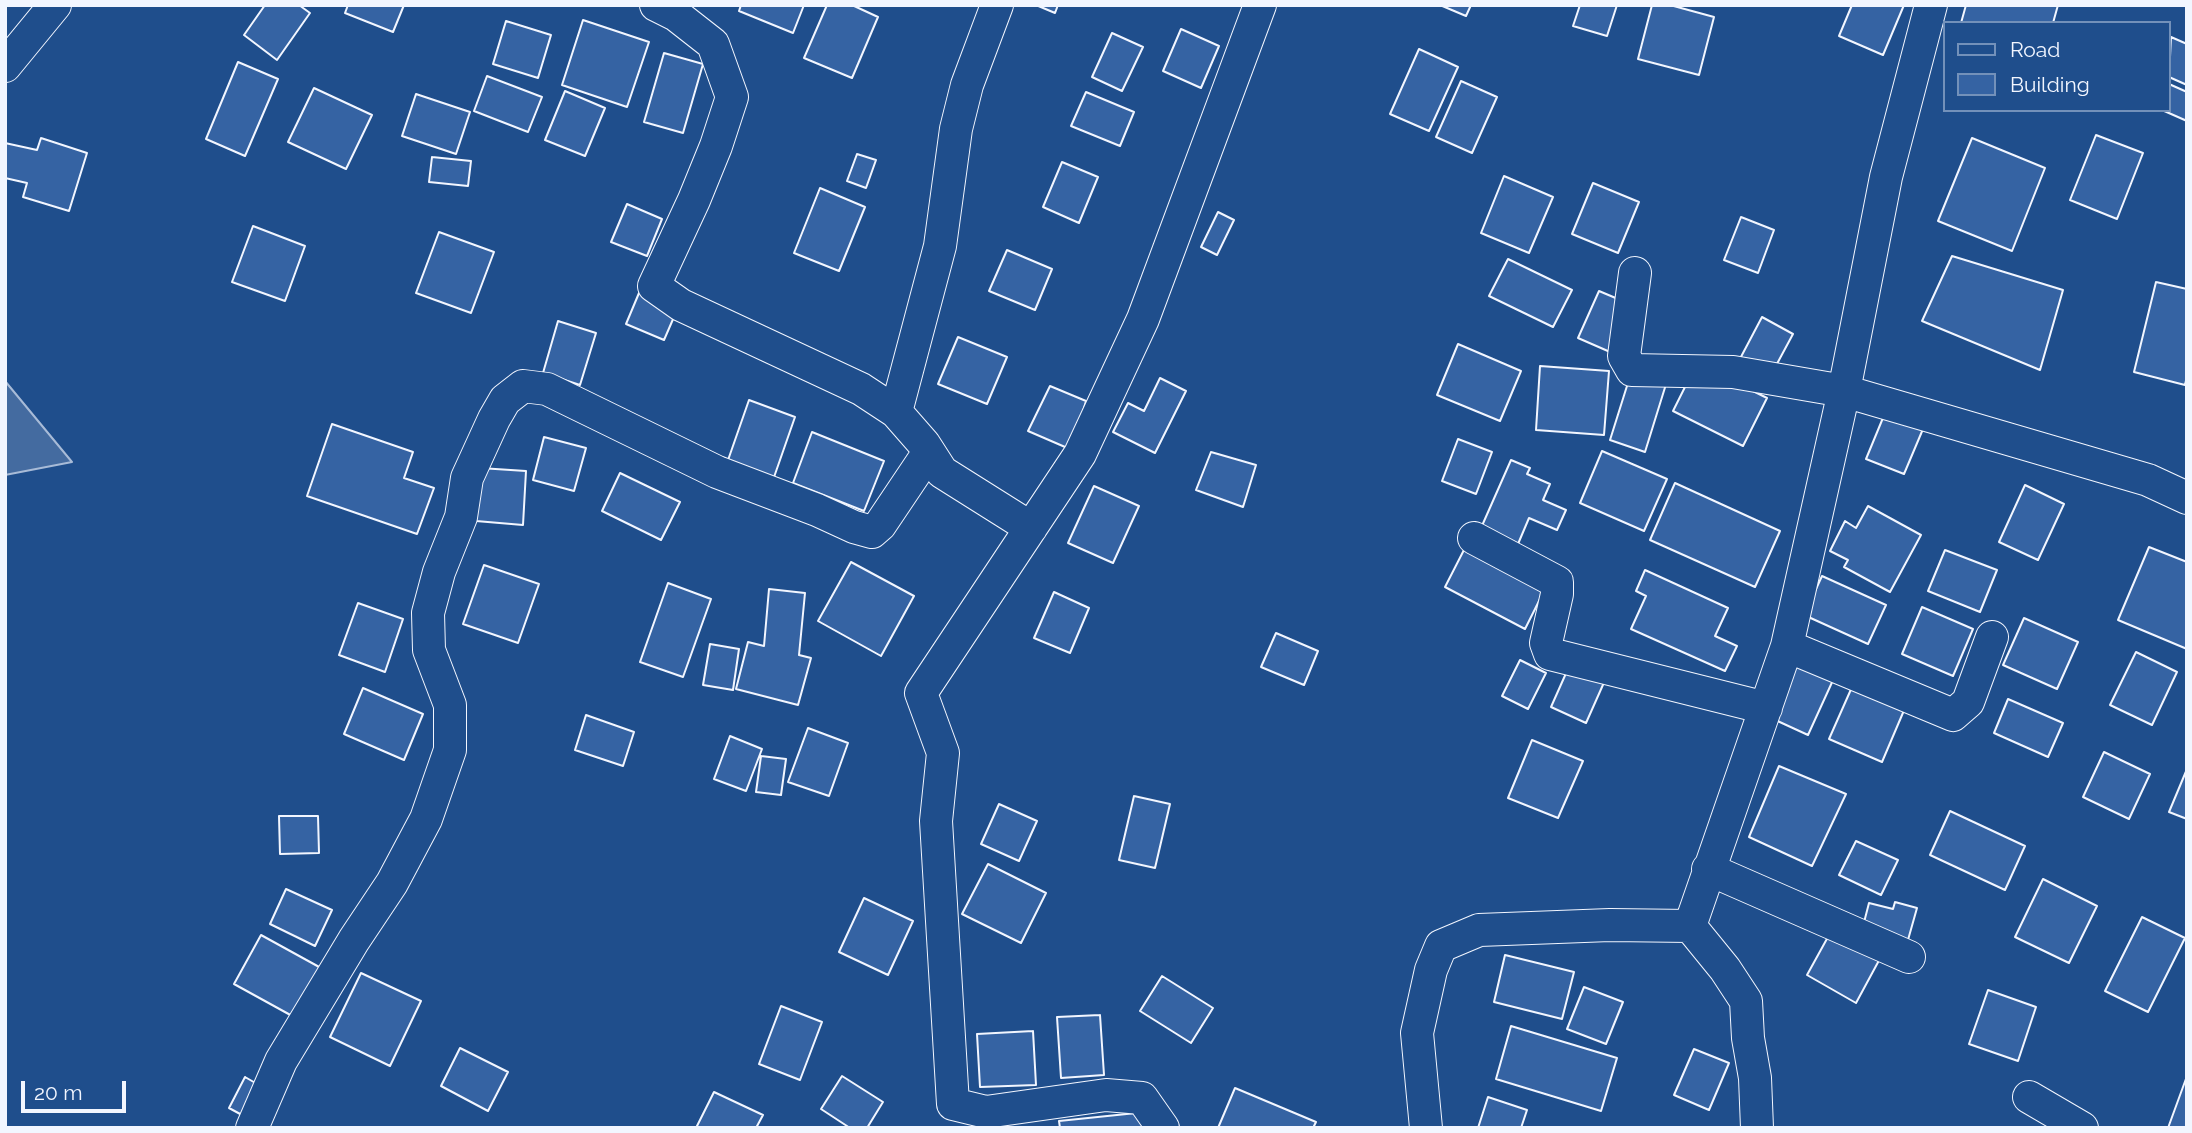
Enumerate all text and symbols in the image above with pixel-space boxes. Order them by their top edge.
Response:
legend [1944,21,2171,112]
text: Road [2010,37,2060,62]
text: Building [2010,72,2090,97]
scale bar [24,1066,130,1110]
text: 20 m [34,1080,82,1105]

